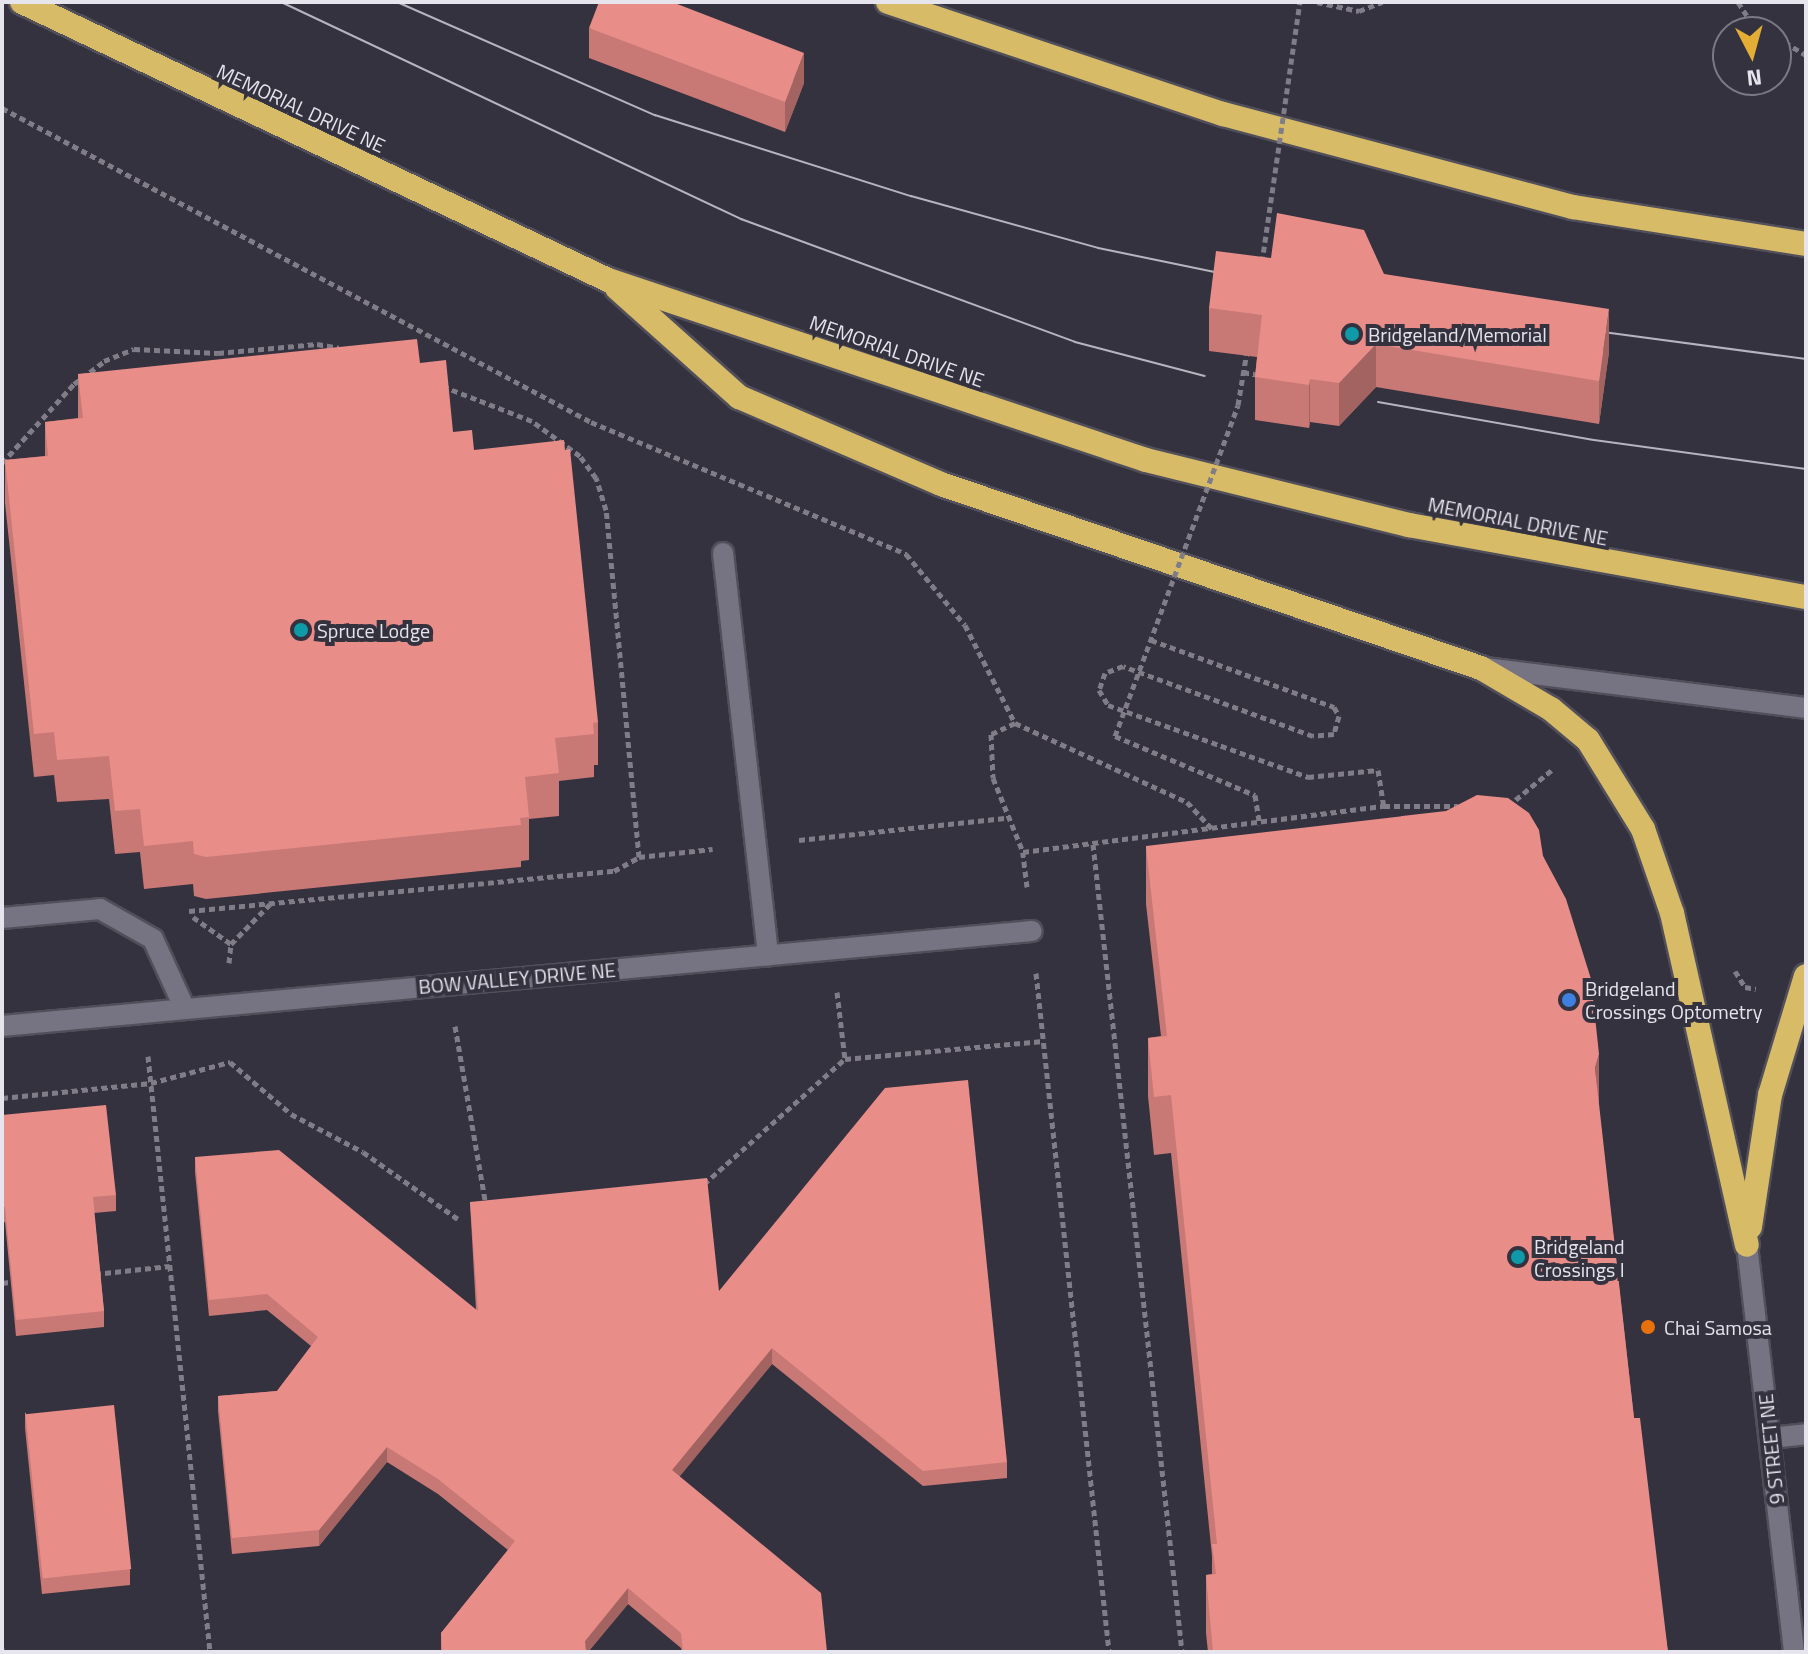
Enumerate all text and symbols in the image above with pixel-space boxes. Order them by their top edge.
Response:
north arrow [1712,16,1792,96]
street label: MEMORIAL DRIVE NE [213,58,389,158]
text: N [1745,60,1764,96]
street label: MEMORIAL DRIVE NE [807,310,987,392]
place label: Bridgeland/Memorial [1368,322,1547,346]
marker: Bridgeland/Memorial [1343,325,1361,343]
street label: MEMORIAL DRIVE NE [1426,492,1610,550]
place label: Spruce Lodge [317,618,430,642]
marker: Spruce Lodge [292,621,310,639]
street label: BOW VALLEY DRIVE NE [417,957,617,999]
place label: Bridgeland Crossings Optometry [1585,976,1762,1023]
marker: Bridgeland Crossings Optometry [1560,991,1578,1009]
place label: Bridgeland Crossings I [1534,1234,1625,1281]
marker: Bridgeland Crossings I [1509,1248,1527,1266]
place label: Chai Samosa [1664,1315,1772,1339]
marker: Chai Samosa [1639,1318,1657,1336]
street label: 9 STREET NE [1753,1393,1789,1505]

